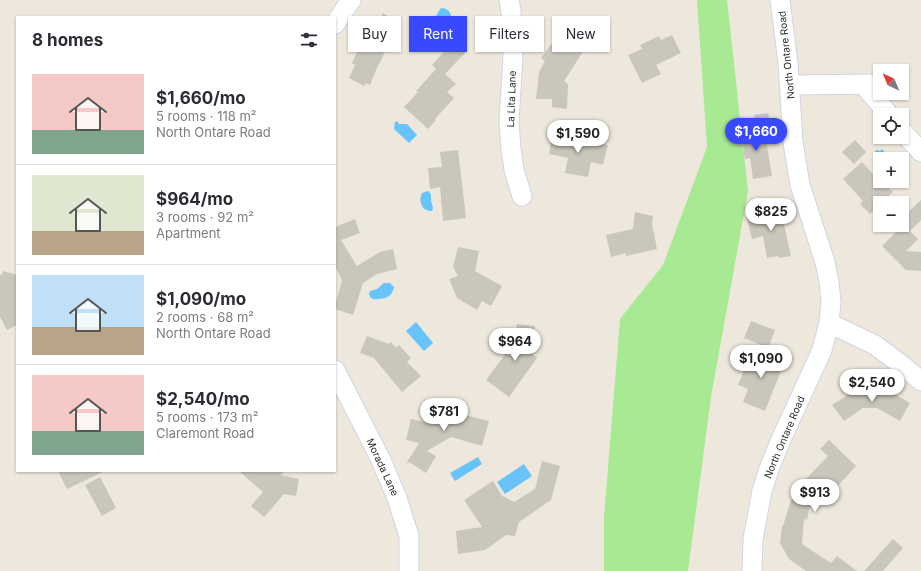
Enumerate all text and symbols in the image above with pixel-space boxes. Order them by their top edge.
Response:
street label: North Ontare Road [775,10,797,100]
chip: Buy [348,16,401,52]
chip: Rent [409,16,467,52]
chip: Filters [475,16,544,52]
chip: New [552,16,610,52]
icon: filters [298,29,320,51]
text: 8 homes [32,30,103,50]
north arrow [873,64,909,100]
map controls [873,64,909,232]
street label: La Lita Lane [504,70,518,128]
text: $1,660/mo [156,88,246,108]
icon: home [64,90,112,138]
text: 5 rooms · 118 m² [156,108,257,124]
button: locate [873,108,909,144]
pin: $1,660 [723,118,789,152]
pin: $1,590 [545,120,611,154]
text: $1,660 [734,123,778,139]
text: North Ontare Road [156,124,271,140]
text: $1,590 [556,125,600,141]
button: + [873,152,909,188]
text: $964/mo [156,189,233,209]
icon: home [64,191,112,239]
button: − [873,196,909,232]
pin: $825 [747,198,795,232]
text: $825 [754,203,788,219]
text: 3 rooms · 92 m² [156,209,254,225]
text: Apartment [156,225,221,241]
text: $1,090/mo [156,289,246,309]
icon: home [64,291,112,339]
text: 2 rooms · 68 m² [156,309,254,325]
text: North Ontare Road [156,325,271,341]
pin: $964 [491,328,539,362]
text: $964 [498,333,532,349]
pin: $1,090 [728,345,794,379]
text: $1,090 [739,350,783,366]
pin: $2,540 [839,369,905,403]
text: $2,540 [849,374,895,390]
text: $2,540/mo [156,389,250,409]
icon: home [64,391,112,439]
street label: North Ontare Road [761,394,807,480]
pin: $781 [420,398,468,432]
text: $781 [429,403,459,419]
text: 5 rooms · 173 m² [156,409,258,425]
text: Claremont Road [156,425,254,441]
street label: Morada Lane [364,436,402,498]
pin: $913 [791,479,839,513]
text: $913 [800,484,830,500]

